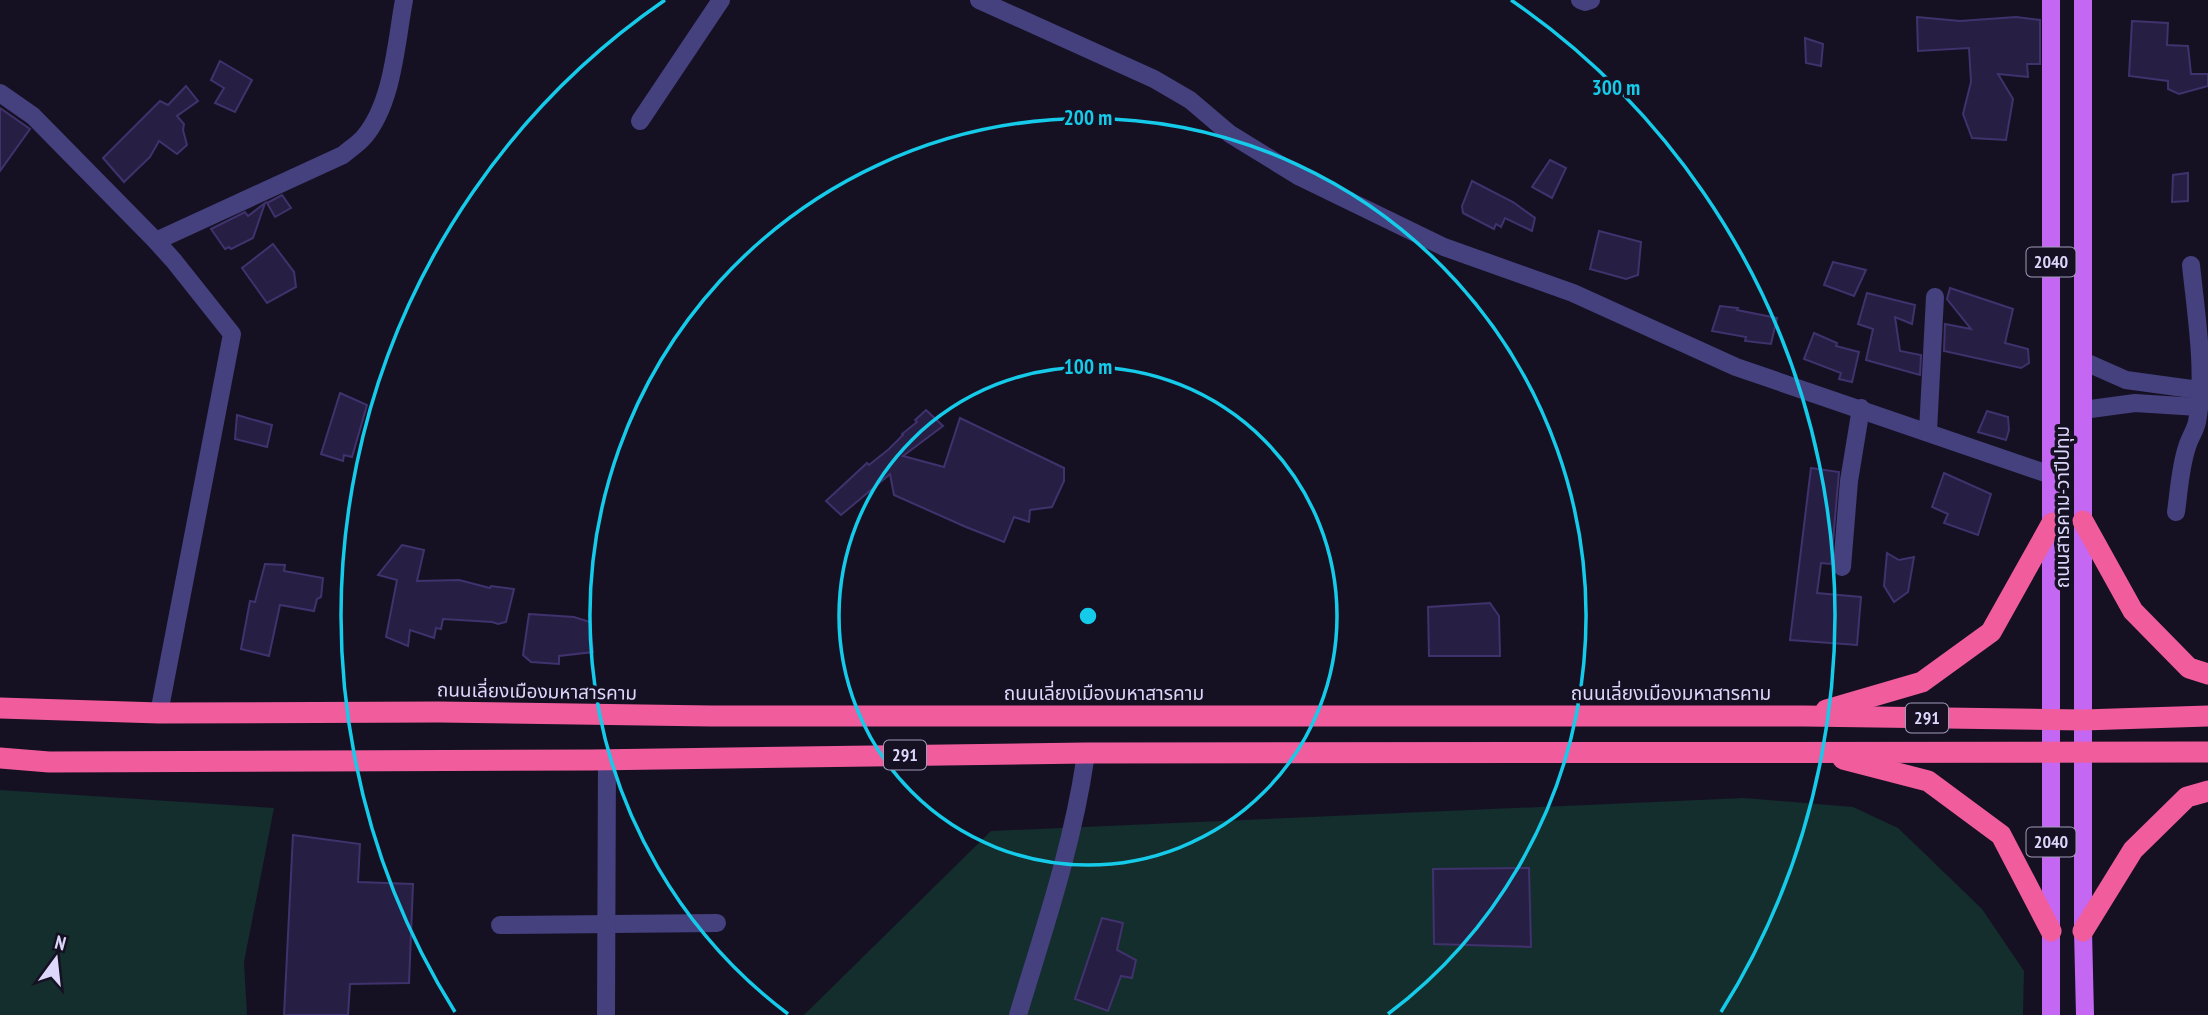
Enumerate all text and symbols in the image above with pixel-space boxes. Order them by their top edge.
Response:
text: 300 m [1592,74,1640,101]
text: 200 m [1064,104,1112,131]
road number: 2040 [2026,248,2076,276]
text: 100 m [1064,353,1112,380]
street label: ถนนสารคาม-วาปีปทุม [2050,426,2074,588]
centre of rings [1076,604,1100,628]
street label: ถนนเลี่ยงเมืองมหาสารคาม [437,676,637,705]
street label: ถนนเลี่ยงเมืองมหาสารคาม [1004,680,1204,705]
street label: ถนนเลี่ยงเมืองมหาสารคาม [1571,680,1771,705]
road number: 291 [1906,704,1948,732]
road number: 291 [884,740,926,770]
road number: 2040 [2026,828,2076,856]
north arrow [21,924,91,994]
text: N [52,930,68,955]

